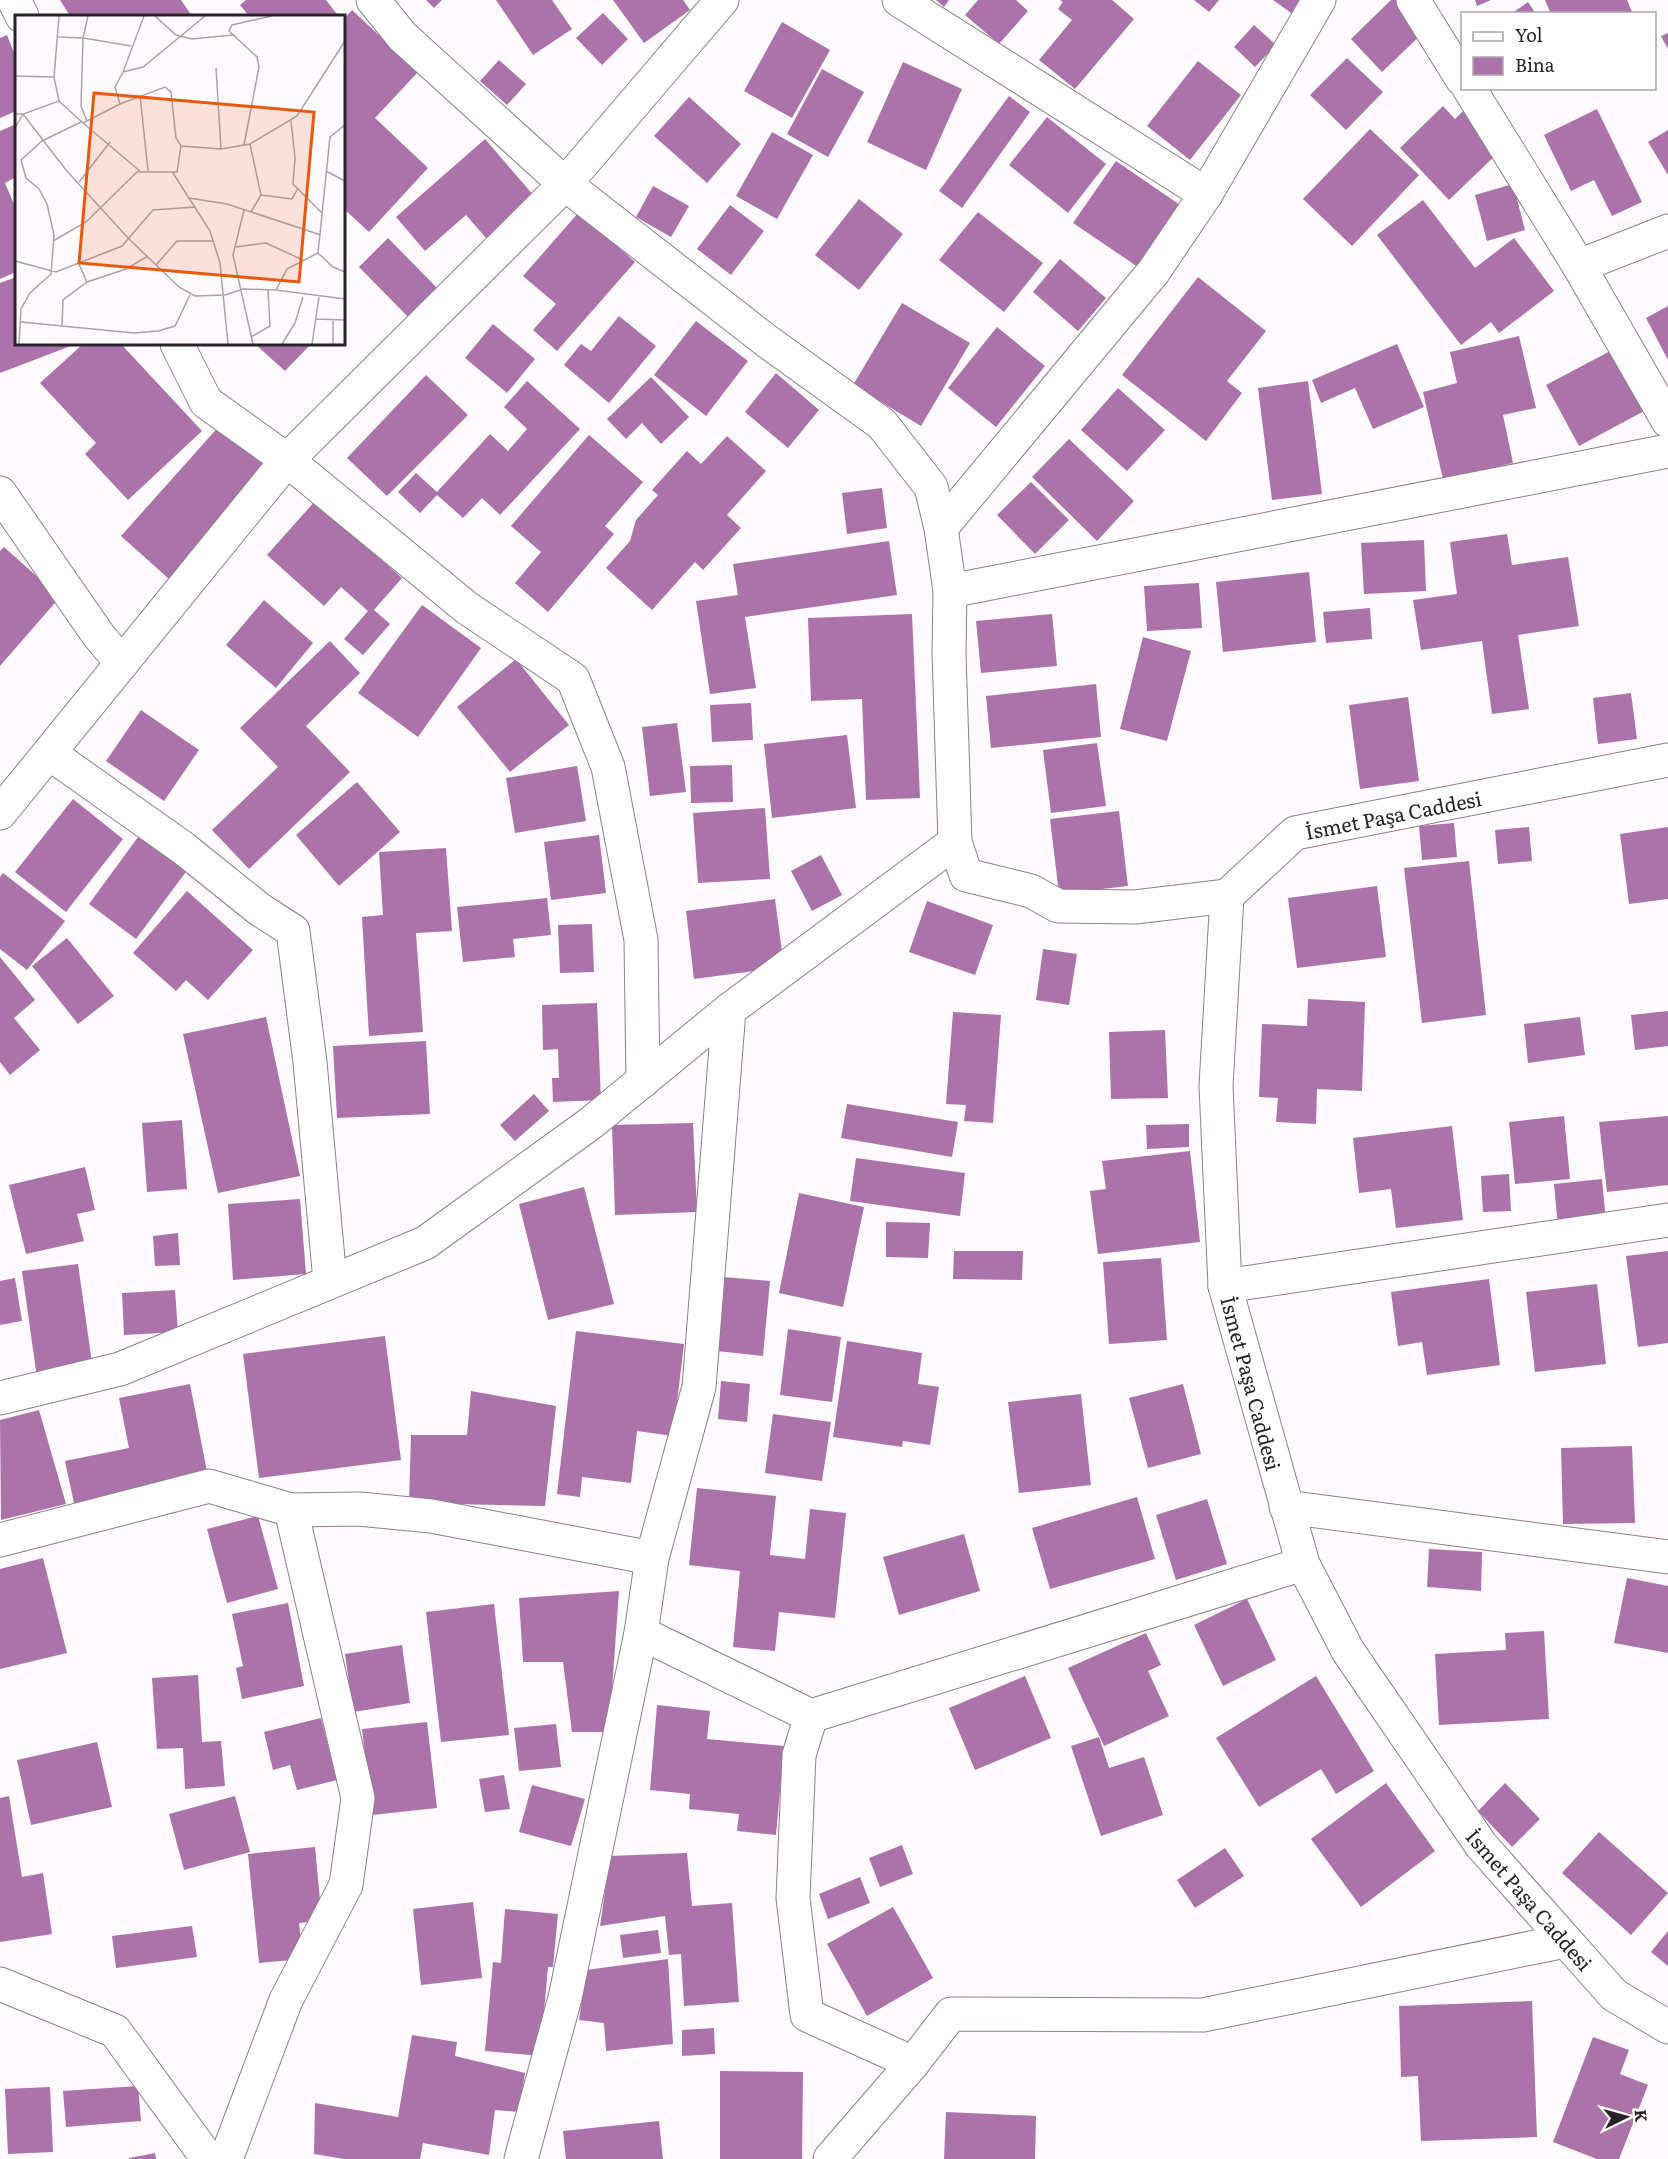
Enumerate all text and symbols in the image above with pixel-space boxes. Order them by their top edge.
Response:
legend [1461,12,1656,90]
inset map [15,15,345,345]
text: Yol [1515,21,1543,48]
text: Bina [1515,51,1555,78]
street label: İsmet Paşa Caddesi [1302,782,1484,846]
street label: İsmet Paşa Caddesi [1214,1292,1290,1474]
street label: İsmet Paşa Caddesi [1460,1821,1600,1977]
north arrow [1596,2087,1656,2147]
text: K [1629,2108,1654,2123]

